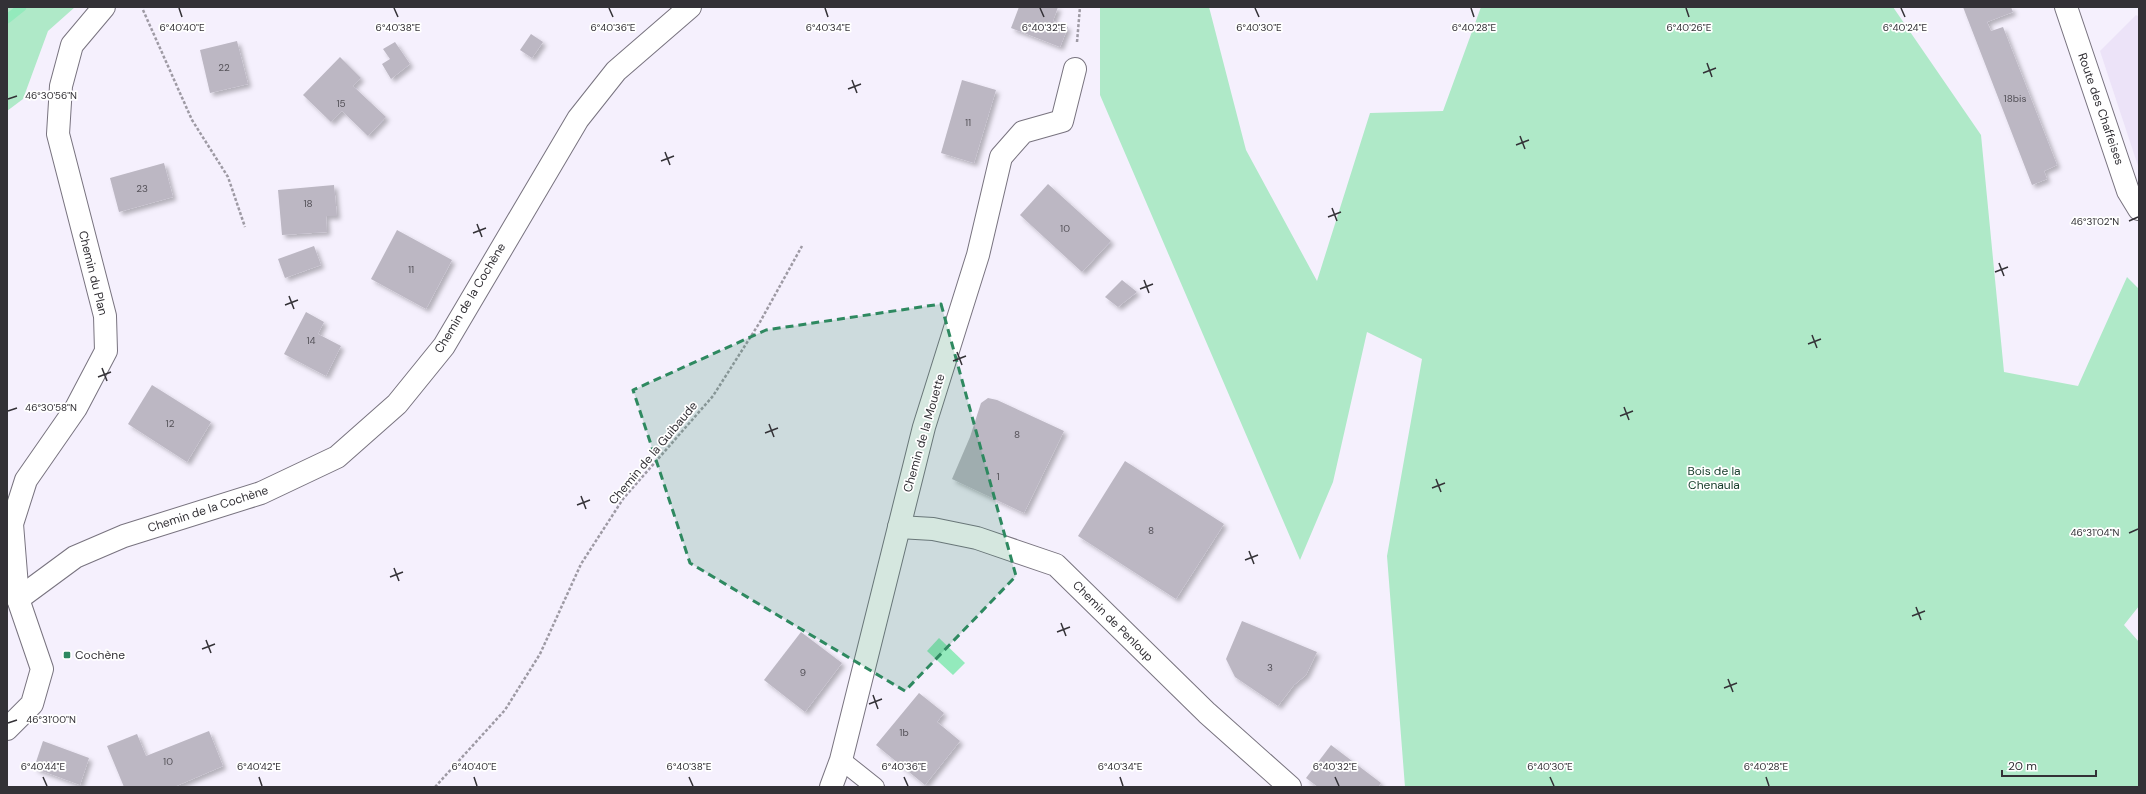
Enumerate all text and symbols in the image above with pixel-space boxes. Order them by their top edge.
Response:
text: 6°40'40"E [159,21,205,34]
text: 6°40'38"E [376,21,421,34]
text: 6°40'36"E [591,21,636,34]
text: 6°40'34"E [806,21,851,34]
text: 6°40'32"E [1022,21,1067,34]
text: 6°40'30"E [1236,21,1282,34]
text: 6°40'28"E [1452,21,1497,34]
text: 6°40'26"E [1667,21,1712,34]
text: 6°40'24"E [1883,21,1928,34]
street label: Route des Chaffeises [2074,51,2128,167]
house number: 22 [218,61,230,74]
text: 46°30'56"N [25,89,77,102]
house number: 18bis [2004,92,2026,105]
house number: 15 [336,97,346,110]
house number: 11 [965,116,971,129]
house number: 23 [136,182,148,195]
house number: 18 [303,197,313,210]
text: 46°31'02"N [2071,215,2119,228]
house number: 10 [1060,222,1070,235]
street label: Chemin du Plan [75,229,111,317]
street label: Chemin de la Cochène [431,240,509,356]
house number: 11 [408,263,414,276]
house number: 14 [306,334,316,347]
street label: Chemin de la Mouette [899,372,949,494]
street label: Chemin de la Guibaude [605,398,701,508]
text: 46°30'58"N [25,401,77,414]
house number: 12 [166,417,175,430]
house number: 8 [1014,428,1020,441]
park label: Bois de la Chenaula [1687,463,1741,493]
house number: 1 [996,470,1000,483]
street label: Chemin de la Cochène [146,482,271,536]
house number: 8 [1148,524,1154,537]
text: 46°31'04"N [2071,526,2120,539]
street label: Chemin de Penloup [1069,577,1157,665]
place label: Cochène [75,647,125,663]
marker: Cochène [62,650,72,660]
house number: 3 [1267,661,1273,674]
house number: 9 [800,666,806,679]
text: 46°31'00"N [26,713,76,726]
house number: 1b [899,726,909,739]
scale bar [2002,752,2096,778]
house number: 10 [163,755,173,768]
text: 20 m [2008,758,2037,774]
text: 6°40'44"E [21,760,66,773]
text: 6°40'42"E [237,760,281,773]
text: 6°40'40"E [451,760,497,773]
text: 6°40'38"E [667,760,712,773]
text: 6°40'36"E [882,760,927,773]
text: 6°40'34"E [1098,760,1143,773]
text: 6°40'32"E [1313,760,1358,773]
text: 6°40'30"E [1527,760,1573,773]
text: 6°40'28"E [1744,760,1789,773]

